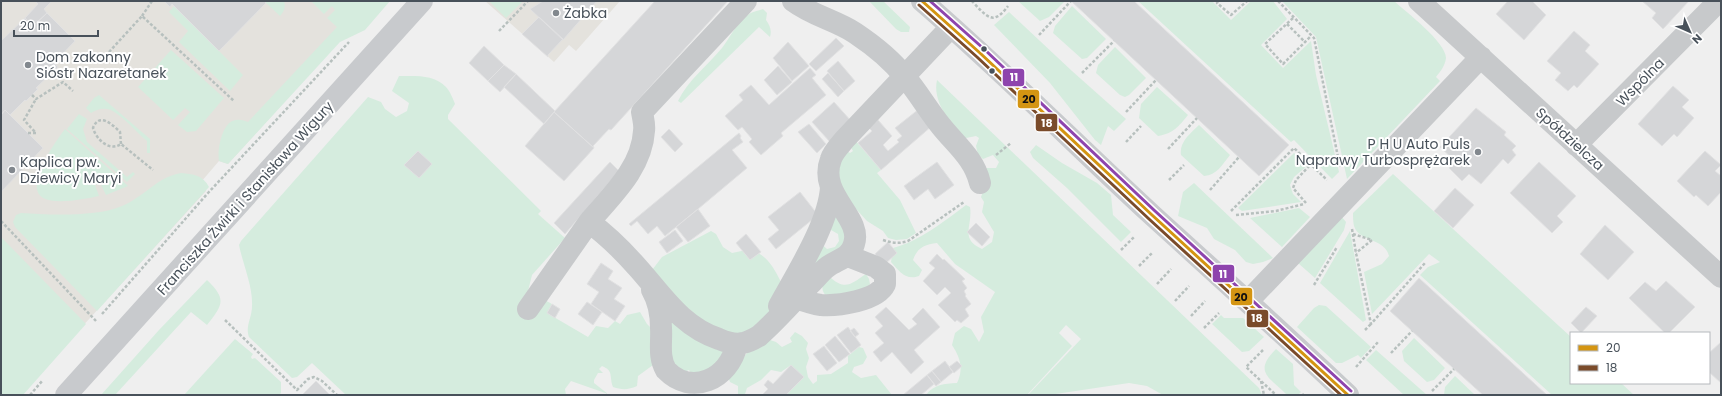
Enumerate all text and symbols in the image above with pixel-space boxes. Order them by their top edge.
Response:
place label: Żabka [564,3,607,23]
marker: Żabka [551,8,561,18]
scale bar [14,12,98,38]
north arrow [1670,12,1710,52]
text: 20 m [20,17,50,34]
text: N [1688,30,1706,48]
unlabelled marker [979,44,989,54]
place label: Dom zakonny Sióstr Nazaretanek [36,47,167,83]
street label: Wspólna [1611,53,1669,111]
marker: Dom zakonny Sióstr Nazaretanek [23,60,33,70]
unlabelled marker [987,66,997,76]
line badge: 11 [1002,68,1025,87]
text: 11 [1010,69,1018,85]
line badge: 20 [1017,89,1040,109]
text: 20 [1022,91,1036,107]
street label: Franciszka Żwirki i Stanisława Wigury [152,97,338,299]
street label: Spółdzielcza [1531,103,1609,175]
line badge: 18 [1035,113,1058,132]
text: 18 [1041,115,1053,131]
place label: P H U Auto Puls Naprawy Turbosprężarek [1296,134,1471,170]
marker: P H U Auto Puls Naprawy Turbosprężarek [1473,147,1483,157]
place label: Kaplica pw. Dziewicy Maryi [20,152,122,188]
marker: Kaplica pw. Dziewicy Maryi [7,165,17,175]
line badge: 11 [1212,264,1235,283]
text: 11 [1219,266,1227,282]
line badge: 20 [1230,287,1253,306]
text: 20 [1234,289,1248,305]
line badge: 18 [1246,309,1269,328]
text: 18 [1251,310,1263,326]
legend [1570,332,1710,384]
text: 20 [1606,339,1620,356]
text: 18 [1606,359,1617,376]

